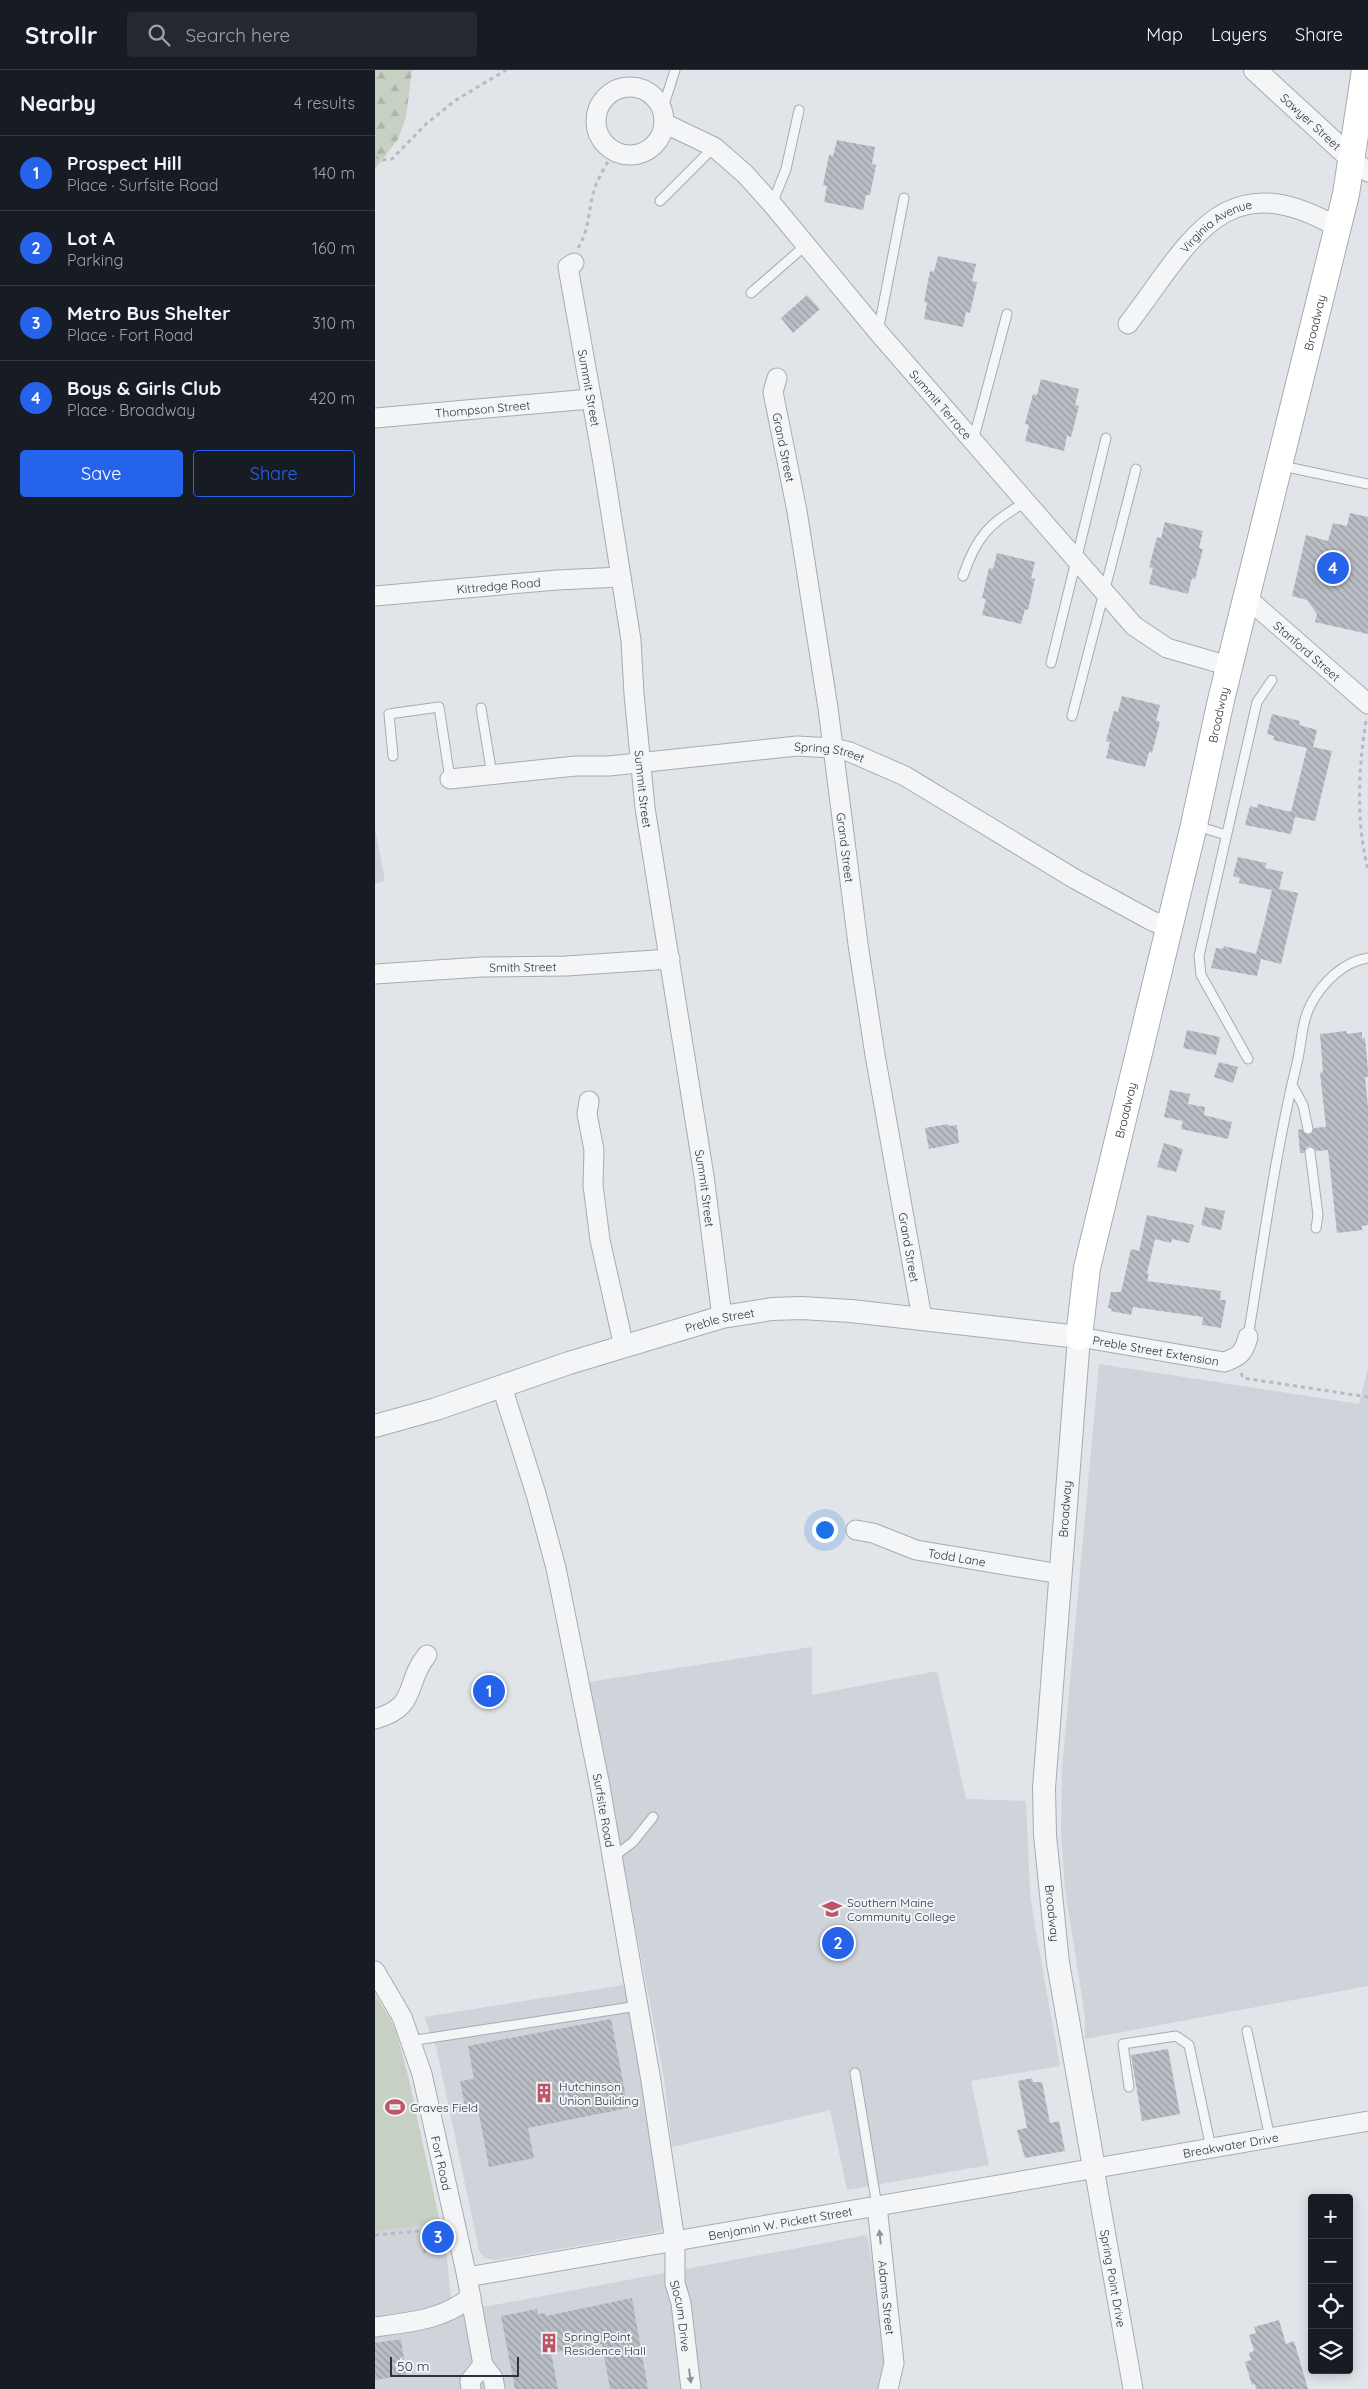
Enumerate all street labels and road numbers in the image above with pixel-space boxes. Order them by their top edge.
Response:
street label: Sawyer Street [1277,90,1345,153]
street label: Virginia Avenue [1176,196,1253,256]
street label: Broadway [1300,293,1328,352]
street label: Summit Street [575,348,604,428]
street label: Summit Terrace [907,366,975,442]
street label: Thompson Street [434,397,531,420]
street label: Grand Street [770,411,798,483]
street label: Kittredge Road [456,574,541,596]
street label: Stanford Street [1271,617,1344,684]
street label: Broadway [1204,685,1232,744]
street label: Spring Street [794,738,867,765]
street label: Summit Street [632,749,656,829]
street label: Grand Street [834,812,858,883]
street label: Smith Street [489,959,557,974]
street label: Broadway [1111,1080,1139,1140]
street label: Summit Street [692,1148,718,1228]
street label: Grand Street [896,1211,923,1283]
street label: Preble Street [683,1304,756,1335]
street label: Preble Street Extension [1092,1332,1220,1368]
street label: Broadway [1056,1480,1074,1538]
street label: Todd Lane [927,1545,987,1569]
street label: Surfsite Road [590,1772,618,1848]
street label: Broadway [1043,1884,1063,1942]
street label: Breakwater Drive [1182,2129,1280,2160]
street label: Fort Road [428,2134,455,2192]
street label: Benjamin W. Pickett Street [707,2203,854,2243]
street label: Spring Point Drive [1097,2228,1129,2329]
street label: Adams Street [875,2259,898,2336]
street label: Slocum Drive [667,2278,694,2353]

